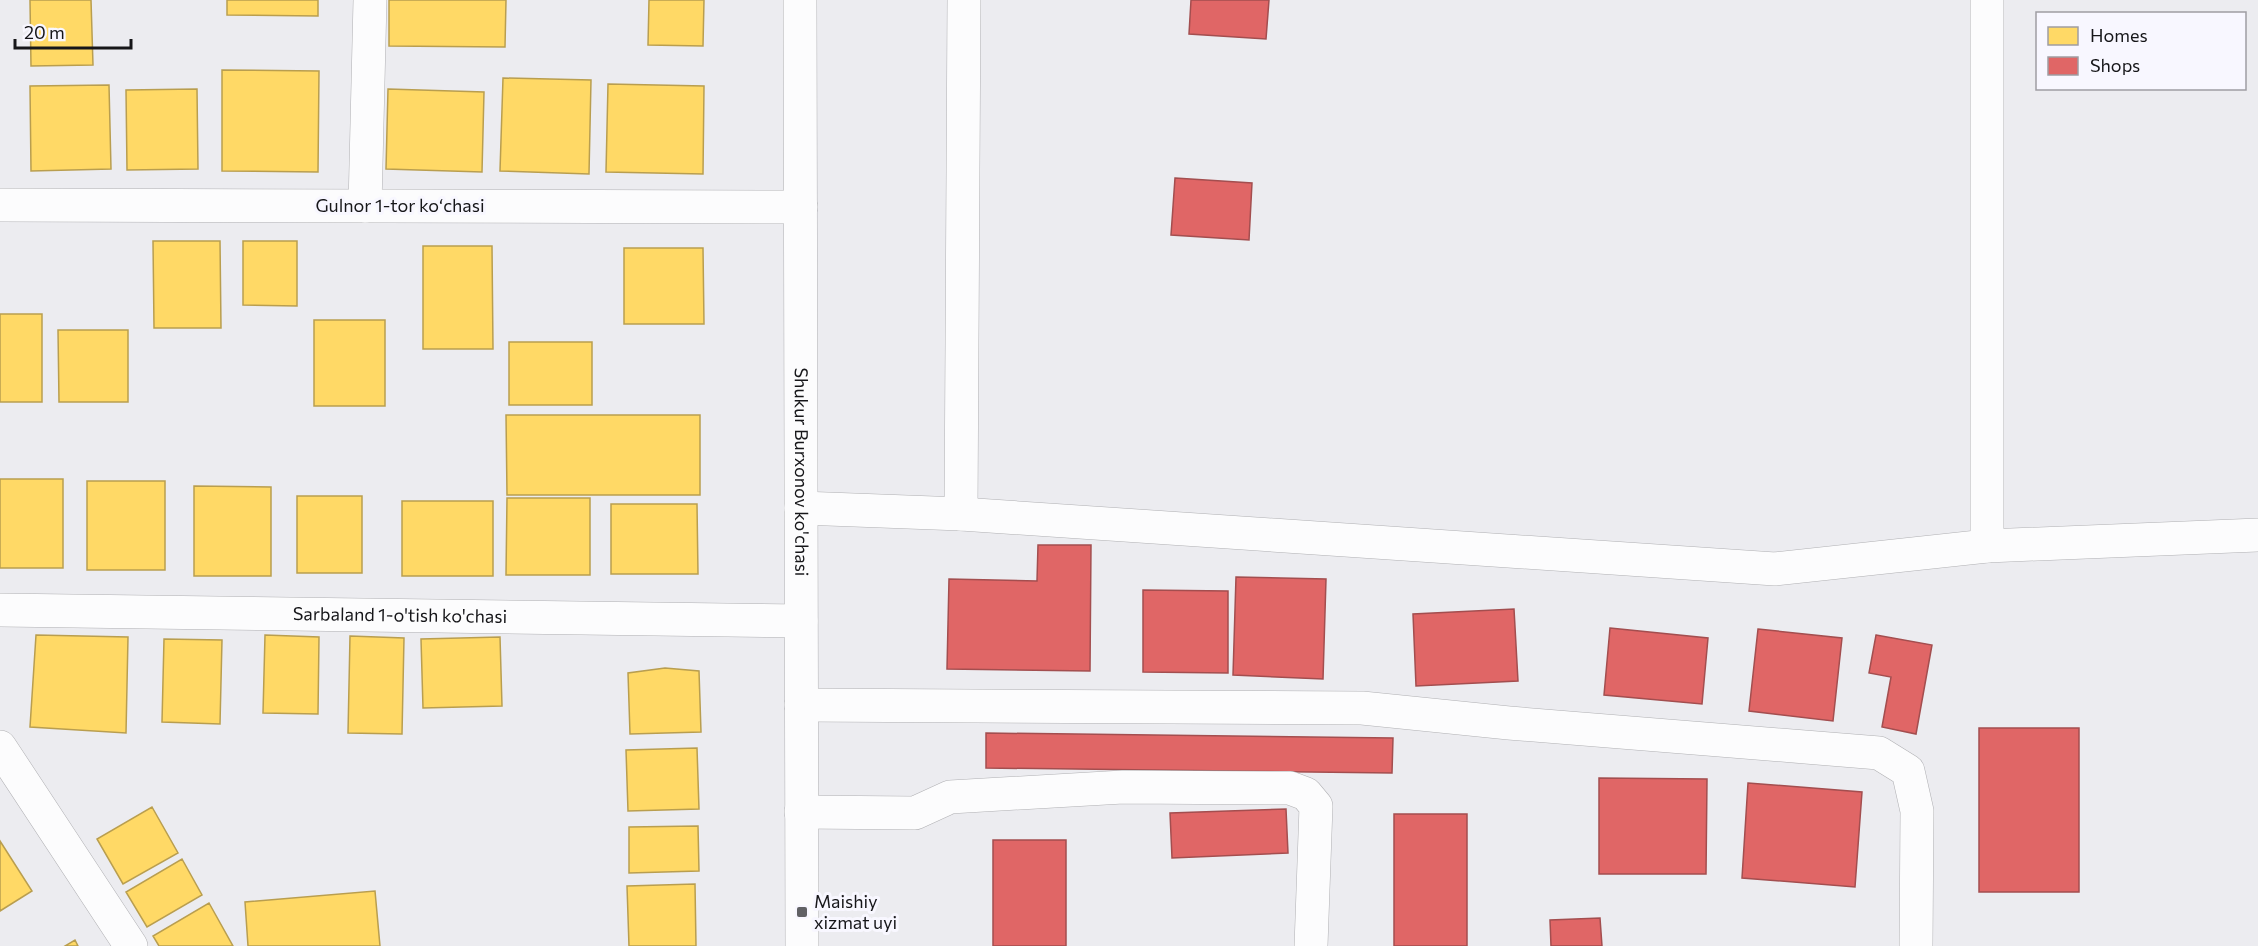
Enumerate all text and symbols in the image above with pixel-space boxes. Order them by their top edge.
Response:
scale bar [15,12,130,50]
legend [2036,12,2246,90]
text: 20 m [24,21,65,43]
text: Homes [2090,24,2148,46]
text: Shops [2090,54,2140,76]
street label: Gulnor 1-tor koʻchasi [315,194,485,216]
street label: Shukur Burxonov ko'chasi [791,367,813,577]
street label: Sarbaland 1-o'tish ko'chasi [293,602,507,627]
place label: Maishiy xizmat uyi [814,890,897,933]
marker: Maishiy xizmat uyi [795,905,809,919]

